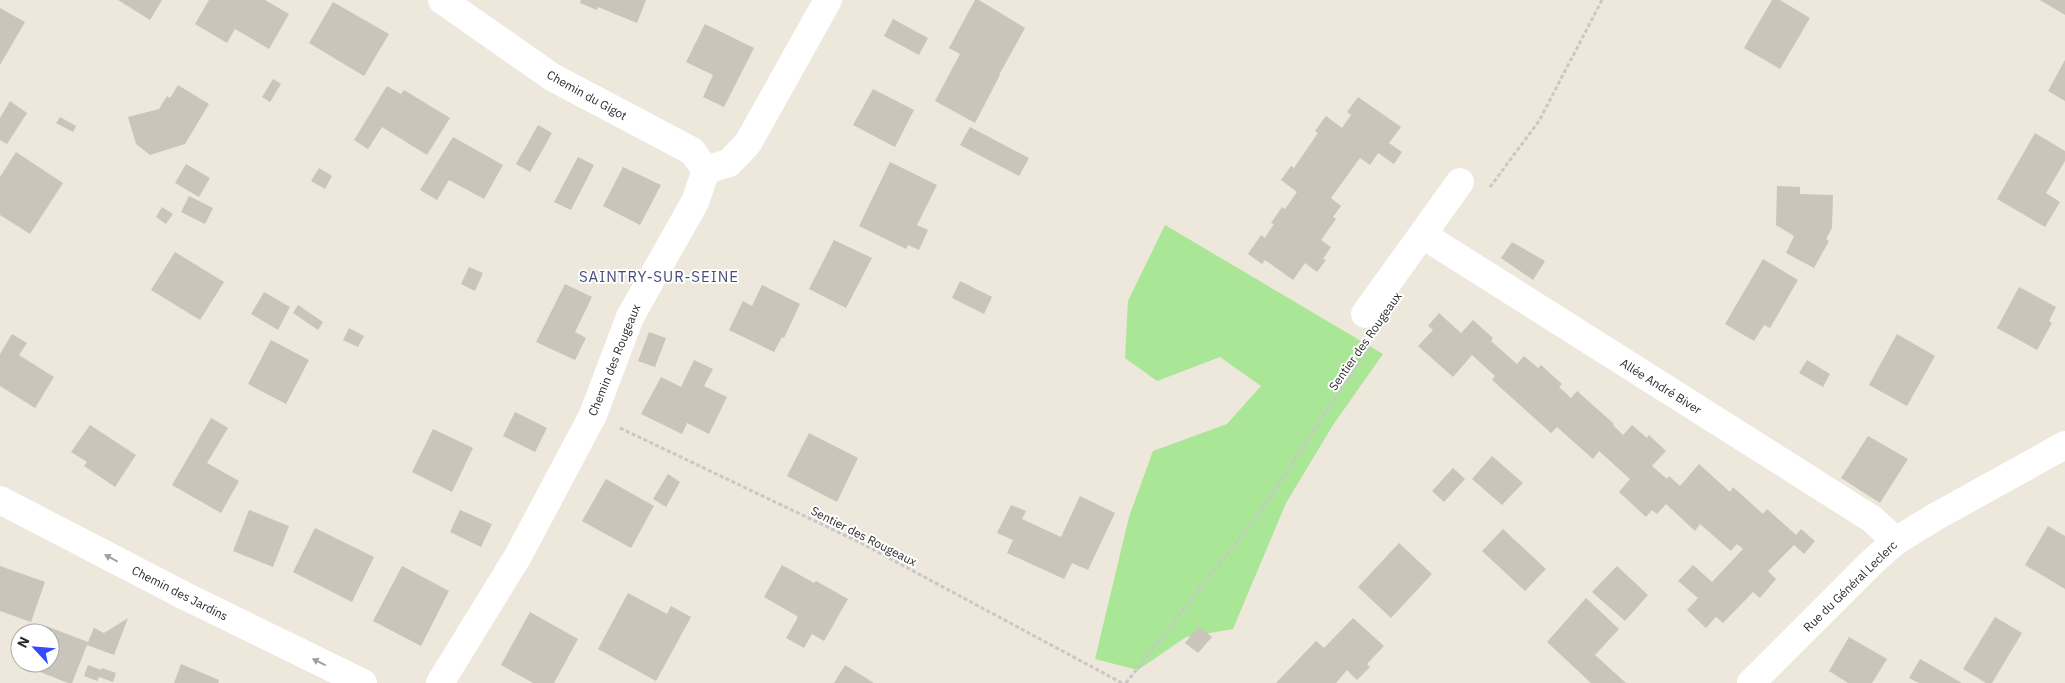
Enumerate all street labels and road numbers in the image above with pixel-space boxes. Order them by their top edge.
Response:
street label: Chemin du Gigot [544,67,630,123]
street label: Sentier des Rougeaux [1325,289,1405,393]
street label: Chemin des Rougeaux [585,302,643,418]
street label: Allée André Biver [1618,355,1705,417]
street label: Sentier des Rougeaux [809,503,919,569]
street label: Rue du Général Leclerc [1800,537,1900,635]
street label: Chemin des Jardins [130,562,231,624]

